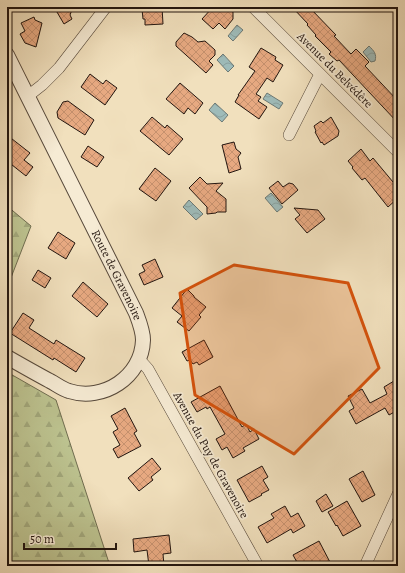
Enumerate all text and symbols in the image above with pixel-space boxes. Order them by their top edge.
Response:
street label: Avenue du Belvédère [293,28,376,111]
street label: Route de Gravenoire [88,227,146,322]
street label: Avenue du Puy de Gravenoire [169,388,253,521]
scale bar [24,525,116,551]
text: 50 m [30,531,54,547]

